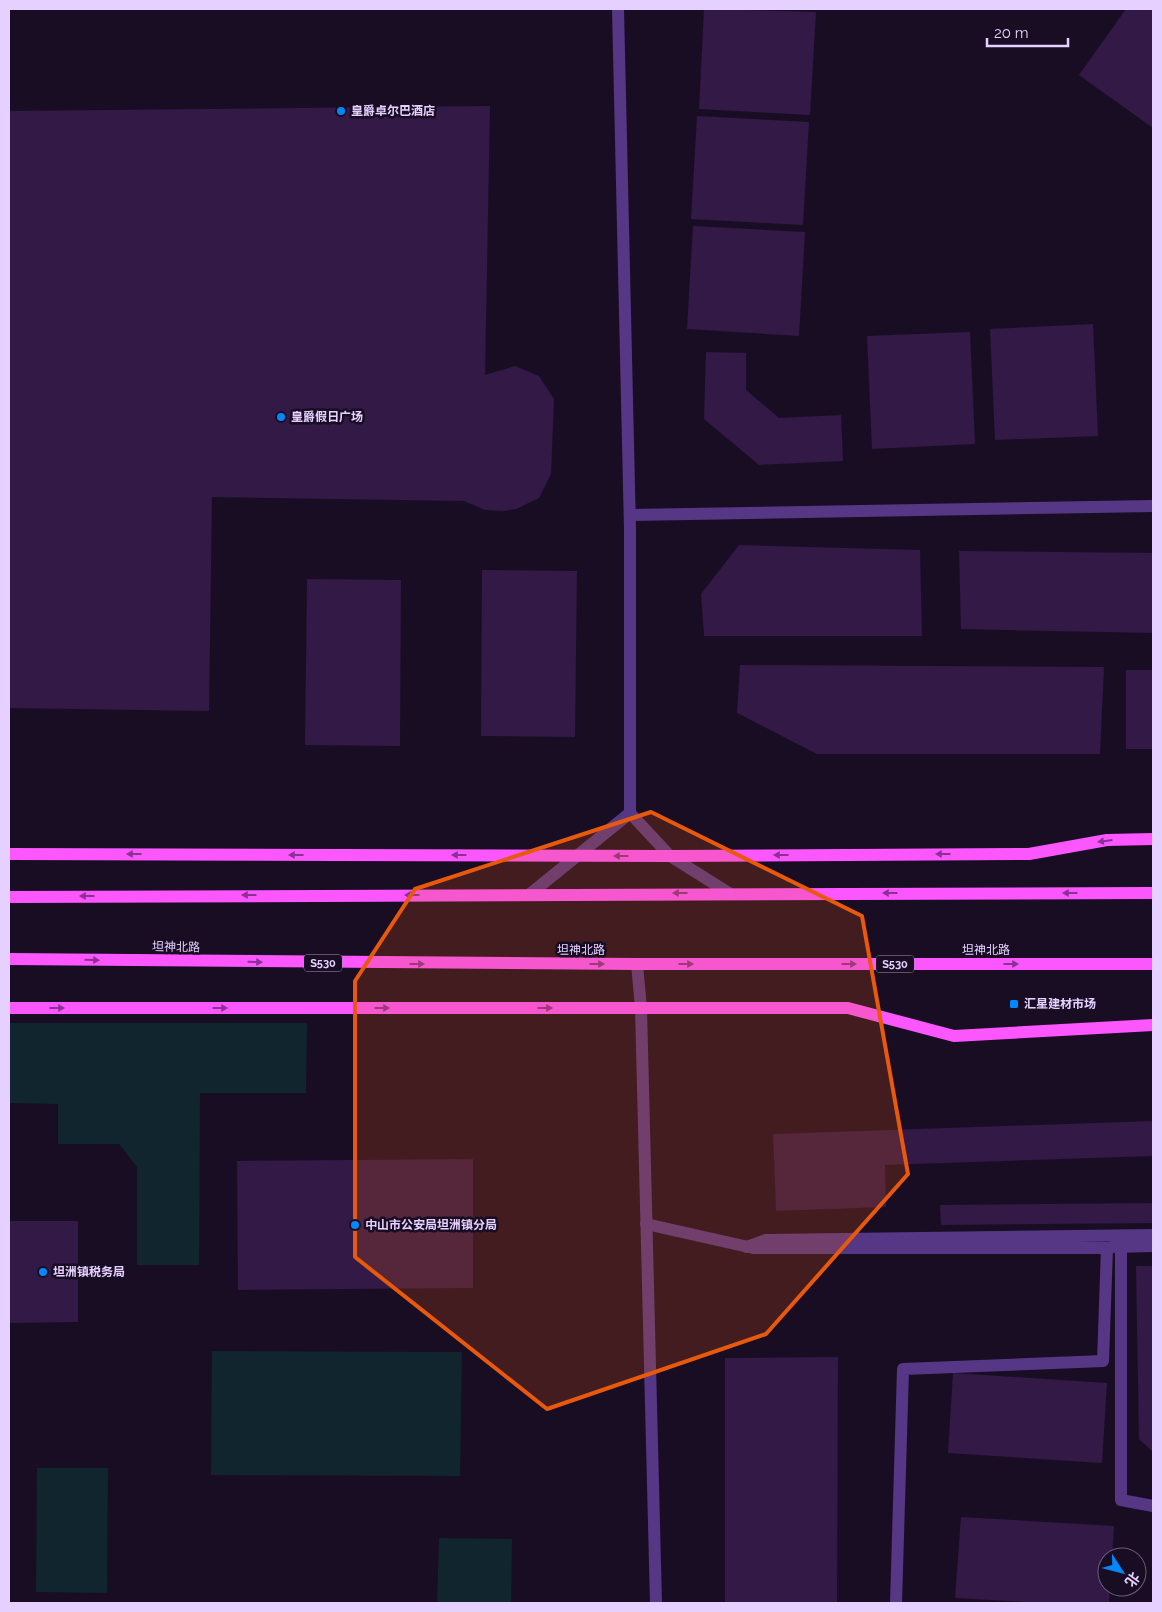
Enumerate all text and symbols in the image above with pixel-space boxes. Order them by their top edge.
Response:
scale bar [987,15,1068,47]
text: 20 m [994,24,1029,42]
place label: 皇爵卓尔巴酒店 [351,104,435,118]
marker: 皇爵卓尔巴酒店 [335,105,347,117]
place label: 皇爵假日广场 [291,410,363,424]
marker: 皇爵假日广场 [275,411,287,423]
one-way arrow [1096,837,1112,845]
one-way arrow [125,850,141,858]
one-way arrow [935,850,951,858]
one-way arrow [288,851,304,859]
one-way arrow [450,851,466,859]
one-way arrow [772,851,788,859]
one-way arrow [613,852,629,860]
one-way arrow [672,889,688,897]
one-way arrow [881,889,897,897]
one-way arrow [1061,889,1077,897]
one-way arrow [241,891,257,899]
one-way arrow [403,891,419,899]
one-way arrow [78,892,94,900]
street label: 坦神北路 [152,940,200,954]
street label: 坦神北路 [557,943,605,957]
street label: 坦神北路 [962,943,1010,957]
road number: S530 [304,954,342,971]
one-way arrow [85,956,101,964]
road number: S530 [876,956,914,972]
one-way arrow [247,958,263,966]
one-way arrow [410,960,426,968]
one-way arrow [590,960,606,968]
one-way arrow [678,960,694,968]
one-way arrow [841,960,857,968]
one-way arrow [1003,960,1019,968]
place label: 汇星建材市场 [1024,997,1096,1011]
marker: 汇星建材市场 [1008,998,1020,1010]
one-way arrow [50,1004,66,1012]
one-way arrow [212,1004,228,1012]
one-way arrow [375,1004,391,1012]
one-way arrow [537,1004,553,1012]
place label: 中山市公安局坦洲镇分局 [365,1218,497,1232]
marker: 中山市公安局坦洲镇分局 [349,1219,361,1231]
place label: 坦洲镇税务局 [53,1265,125,1279]
marker: 坦洲镇税务局 [37,1266,49,1278]
north arrow [1097,1547,1147,1597]
text: 北 [1122,1569,1143,1590]

